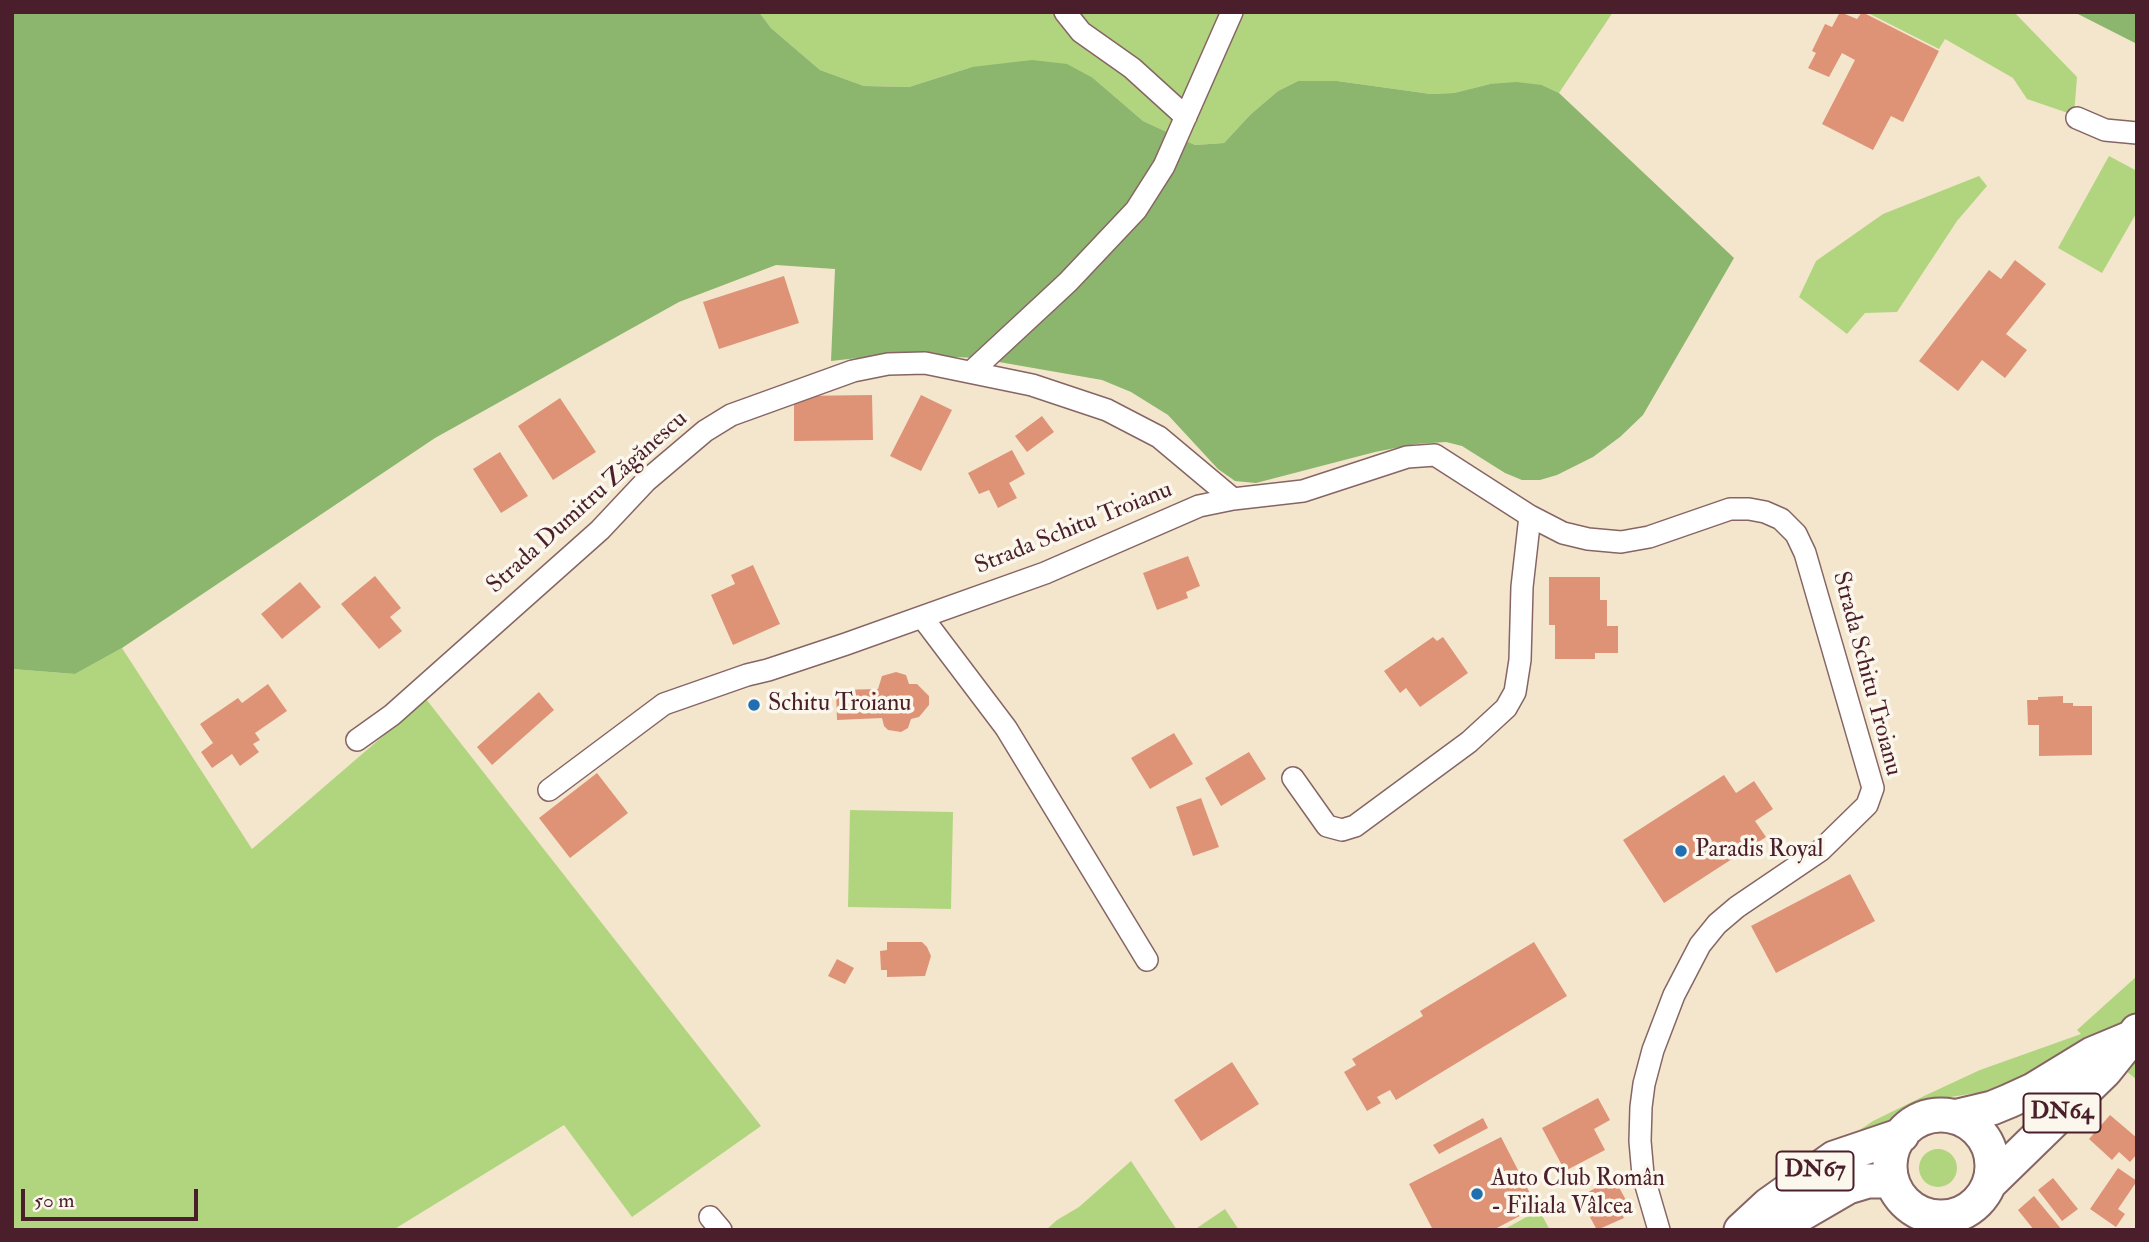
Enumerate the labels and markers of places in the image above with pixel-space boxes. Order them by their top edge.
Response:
place label: Schitu Troianu [768,691,912,719]
marker: Schitu Troianu [746,697,762,713]
place label: Paradis Royal [1695,837,1823,865]
marker: Paradis Royal [1673,843,1689,859]
place label: Auto Club Român - Filiala Vâlcea [1491,1166,1665,1222]
marker: Auto Club Român - Filiala Vâlcea [1469,1186,1485,1202]

